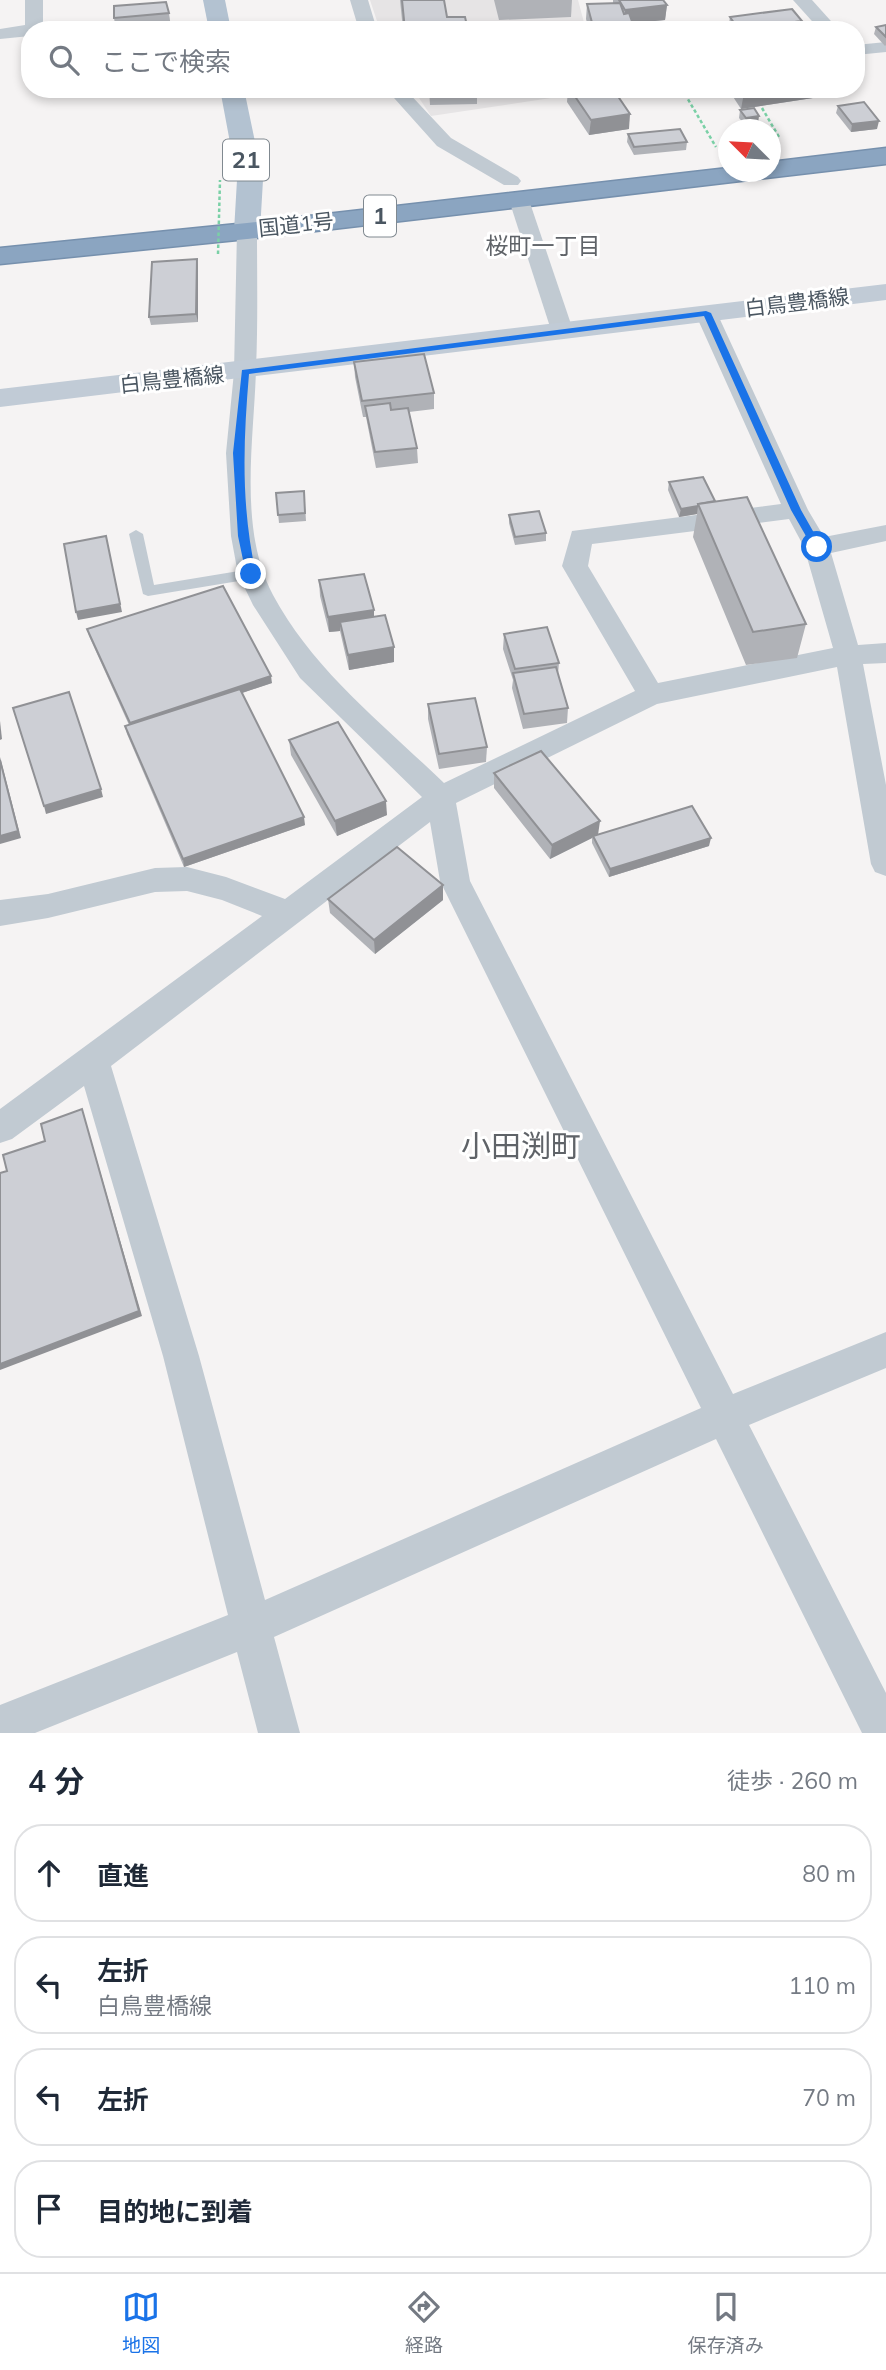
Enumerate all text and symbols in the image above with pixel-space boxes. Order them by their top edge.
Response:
search box [21,21,865,98]
icon: search [45,41,83,79]
text: ここで検索 [101,45,231,78]
north arrow [718,119,781,182]
road number: 21 [223,140,269,180]
road number: 1 [364,196,396,236]
street label: 国道1号 [257,207,335,241]
district label: 桜町一丁目 [486,231,601,260]
street label: 白鳥豊橋線 [743,283,851,321]
street label: 白鳥豊橋線 [118,361,225,397]
route start [801,531,832,562]
route end [235,558,266,589]
district label: 小田渕町 [461,1127,581,1165]
text: 4 分 [28,1762,84,1800]
text: 徒歩 · 260 m [727,1766,858,1795]
icon: ahead [30,1854,68,1892]
text: 直進 [97,1859,149,1892]
text: 80 m [802,1859,856,1888]
text: 左折 [97,1954,149,1987]
icon: left [30,1966,68,2004]
text: 110 m [788,1971,856,2000]
text: 白鳥豊橋線 [97,1991,212,2020]
icon: left [30,2078,68,2116]
text: 左折 [97,2083,149,2116]
text: 70 m [802,2083,856,2112]
icon: arrive [30,2190,68,2228]
text: 目的地に到着 [97,2195,253,2228]
tab: 地図 [122,2288,160,2357]
tab: 経路 [405,2288,443,2357]
tab: 保存済み [688,2288,764,2357]

